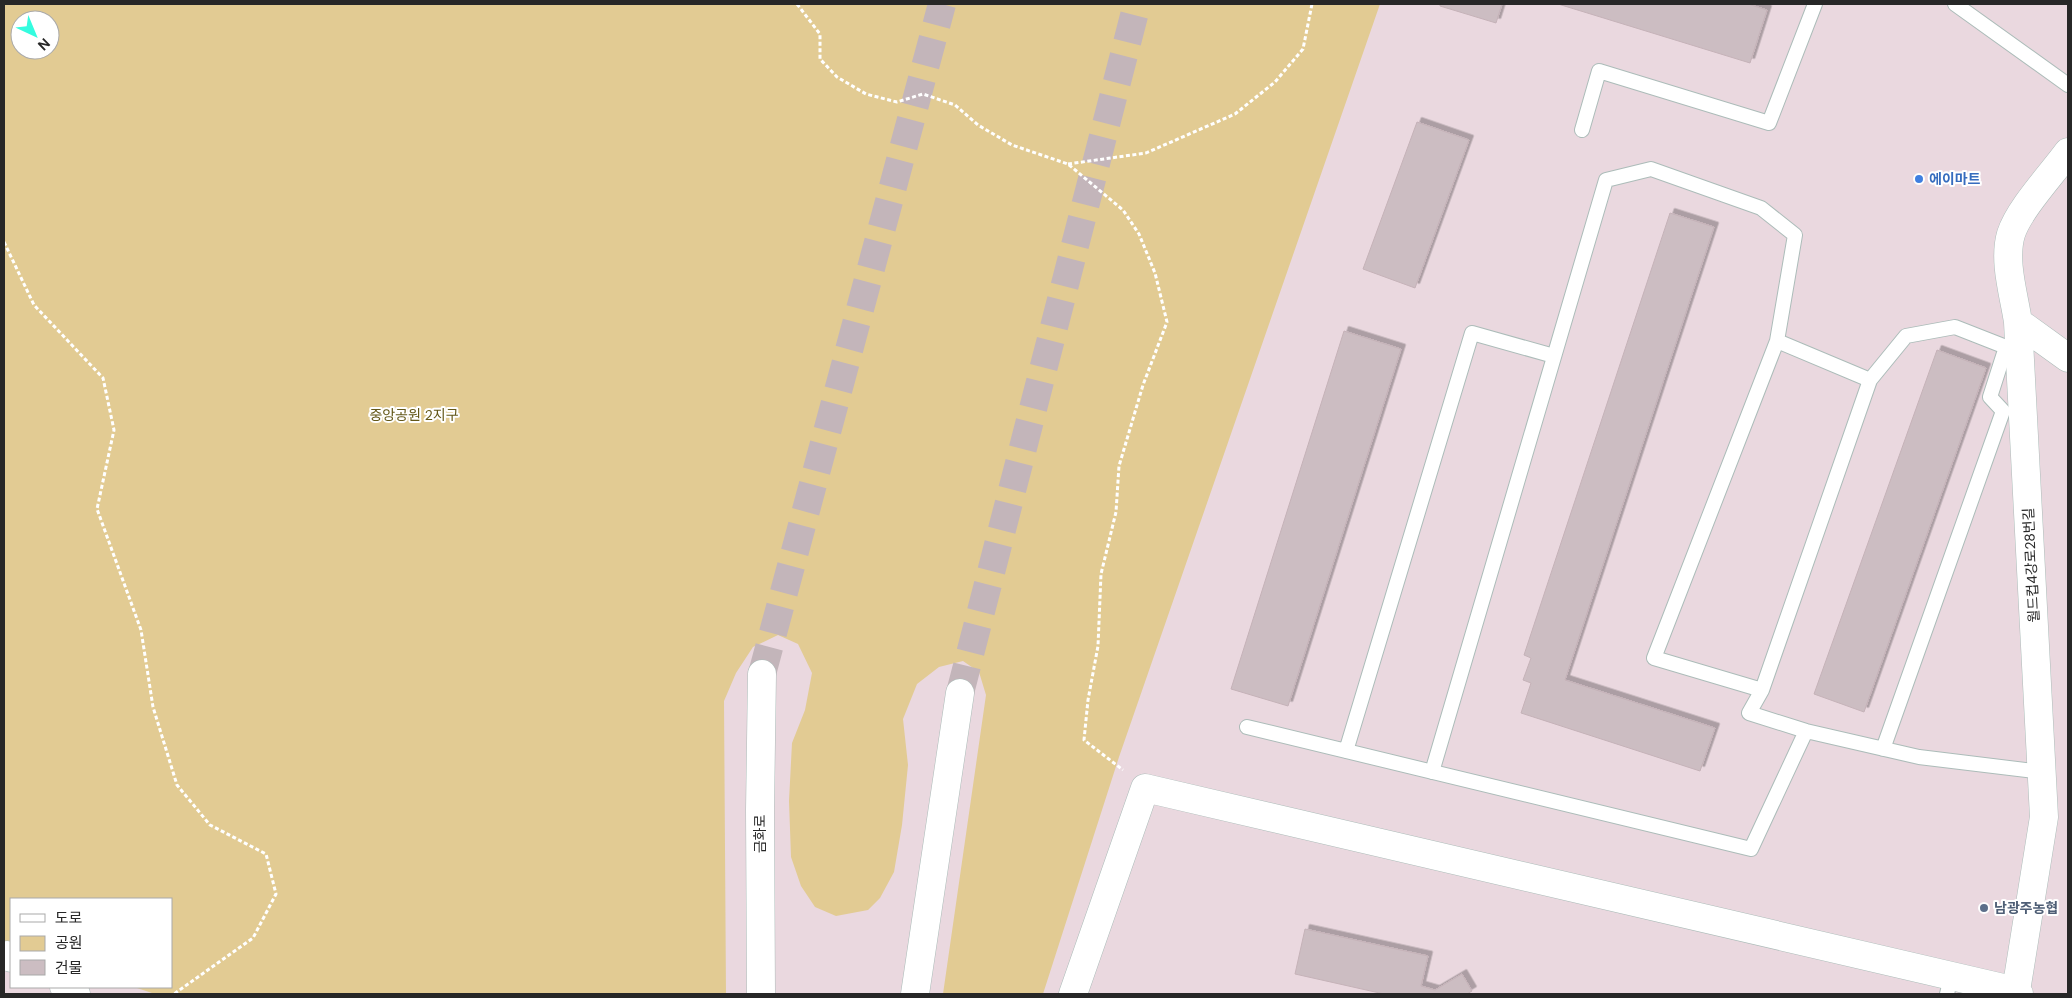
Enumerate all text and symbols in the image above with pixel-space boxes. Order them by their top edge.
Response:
north arrow [10,10,60,60]
text: N [34,34,54,54]
place label: 에이마트 [1929,170,1981,188]
marker: 에이마트 [1913,173,1925,185]
park label: 중앙공원 2지구 [369,406,459,424]
street label: 월드컵4강로28번길 [2019,507,2043,623]
street label: 금화로 [751,815,769,853]
legend [10,898,172,988]
place label: 남광주농협 [1994,899,2058,917]
marker: 남광주농협 [1978,902,1990,914]
text: 도로 [55,908,83,928]
text: 공원 [55,933,83,953]
text: 건물 [55,958,83,978]

